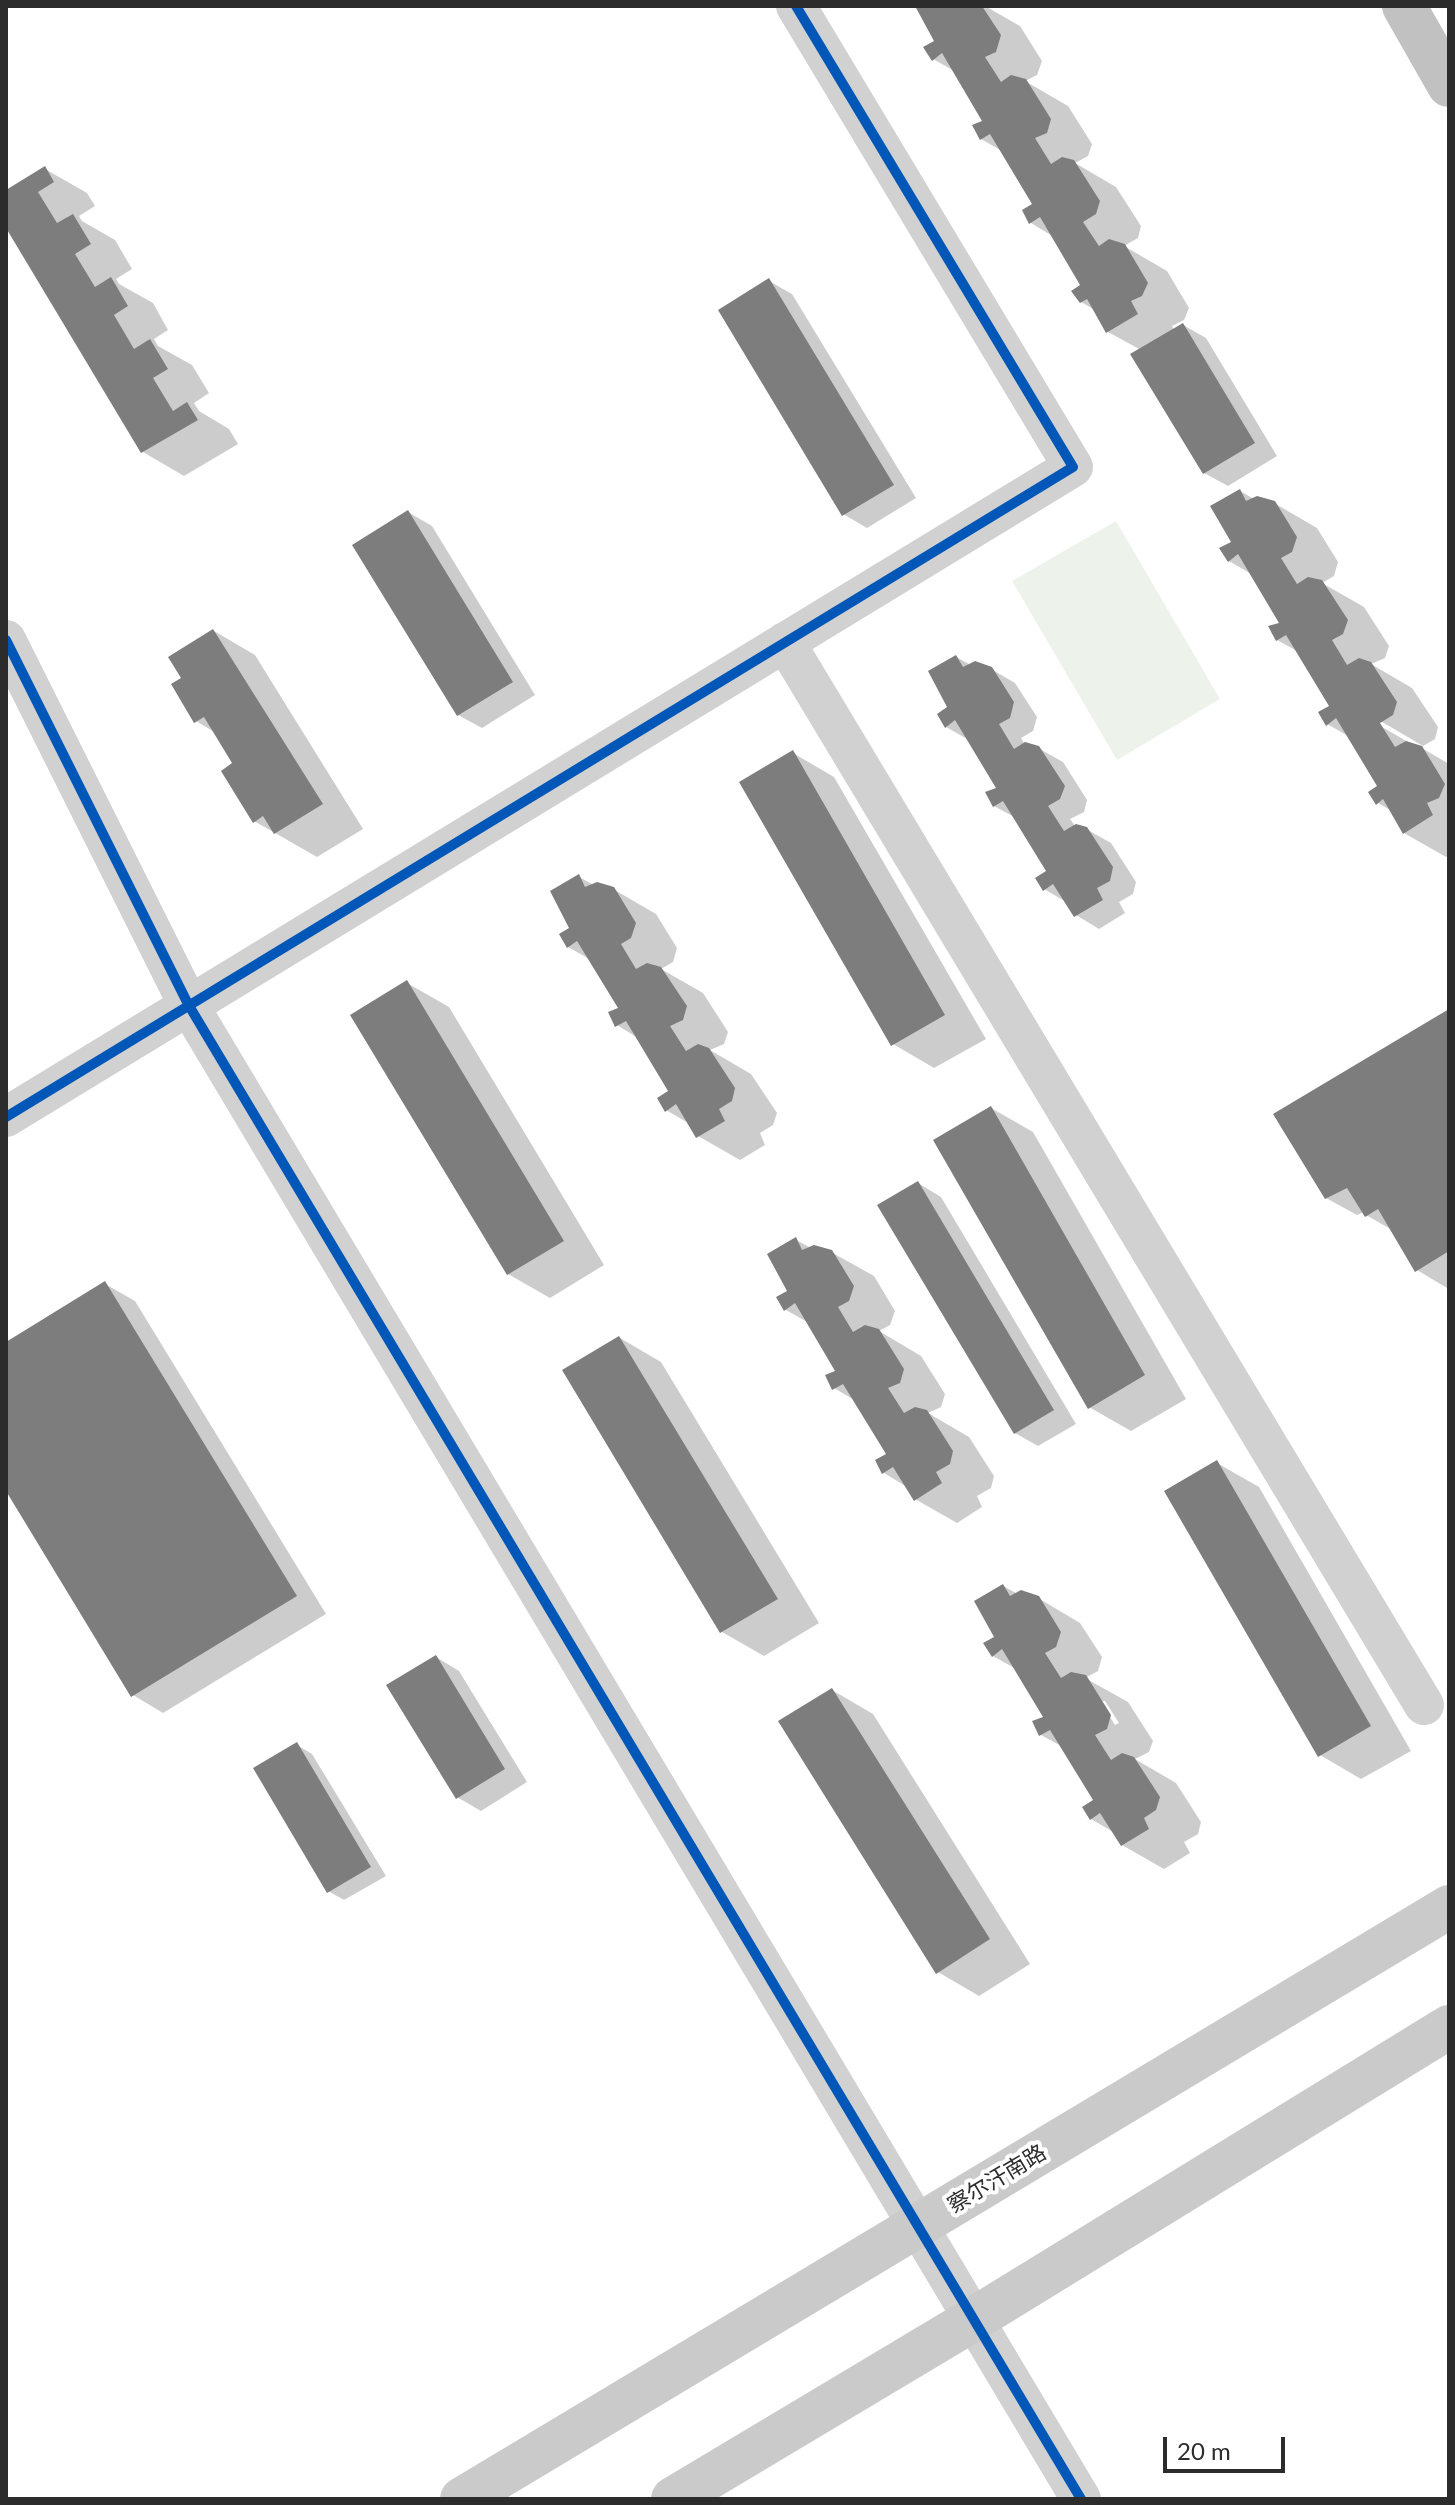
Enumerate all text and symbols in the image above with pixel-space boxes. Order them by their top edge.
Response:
street label: 察尔汗南路 [943,2139,1051,2219]
scale bar [1167,2421,1289,2471]
text: 20 m [1177,2436,1231,2465]

